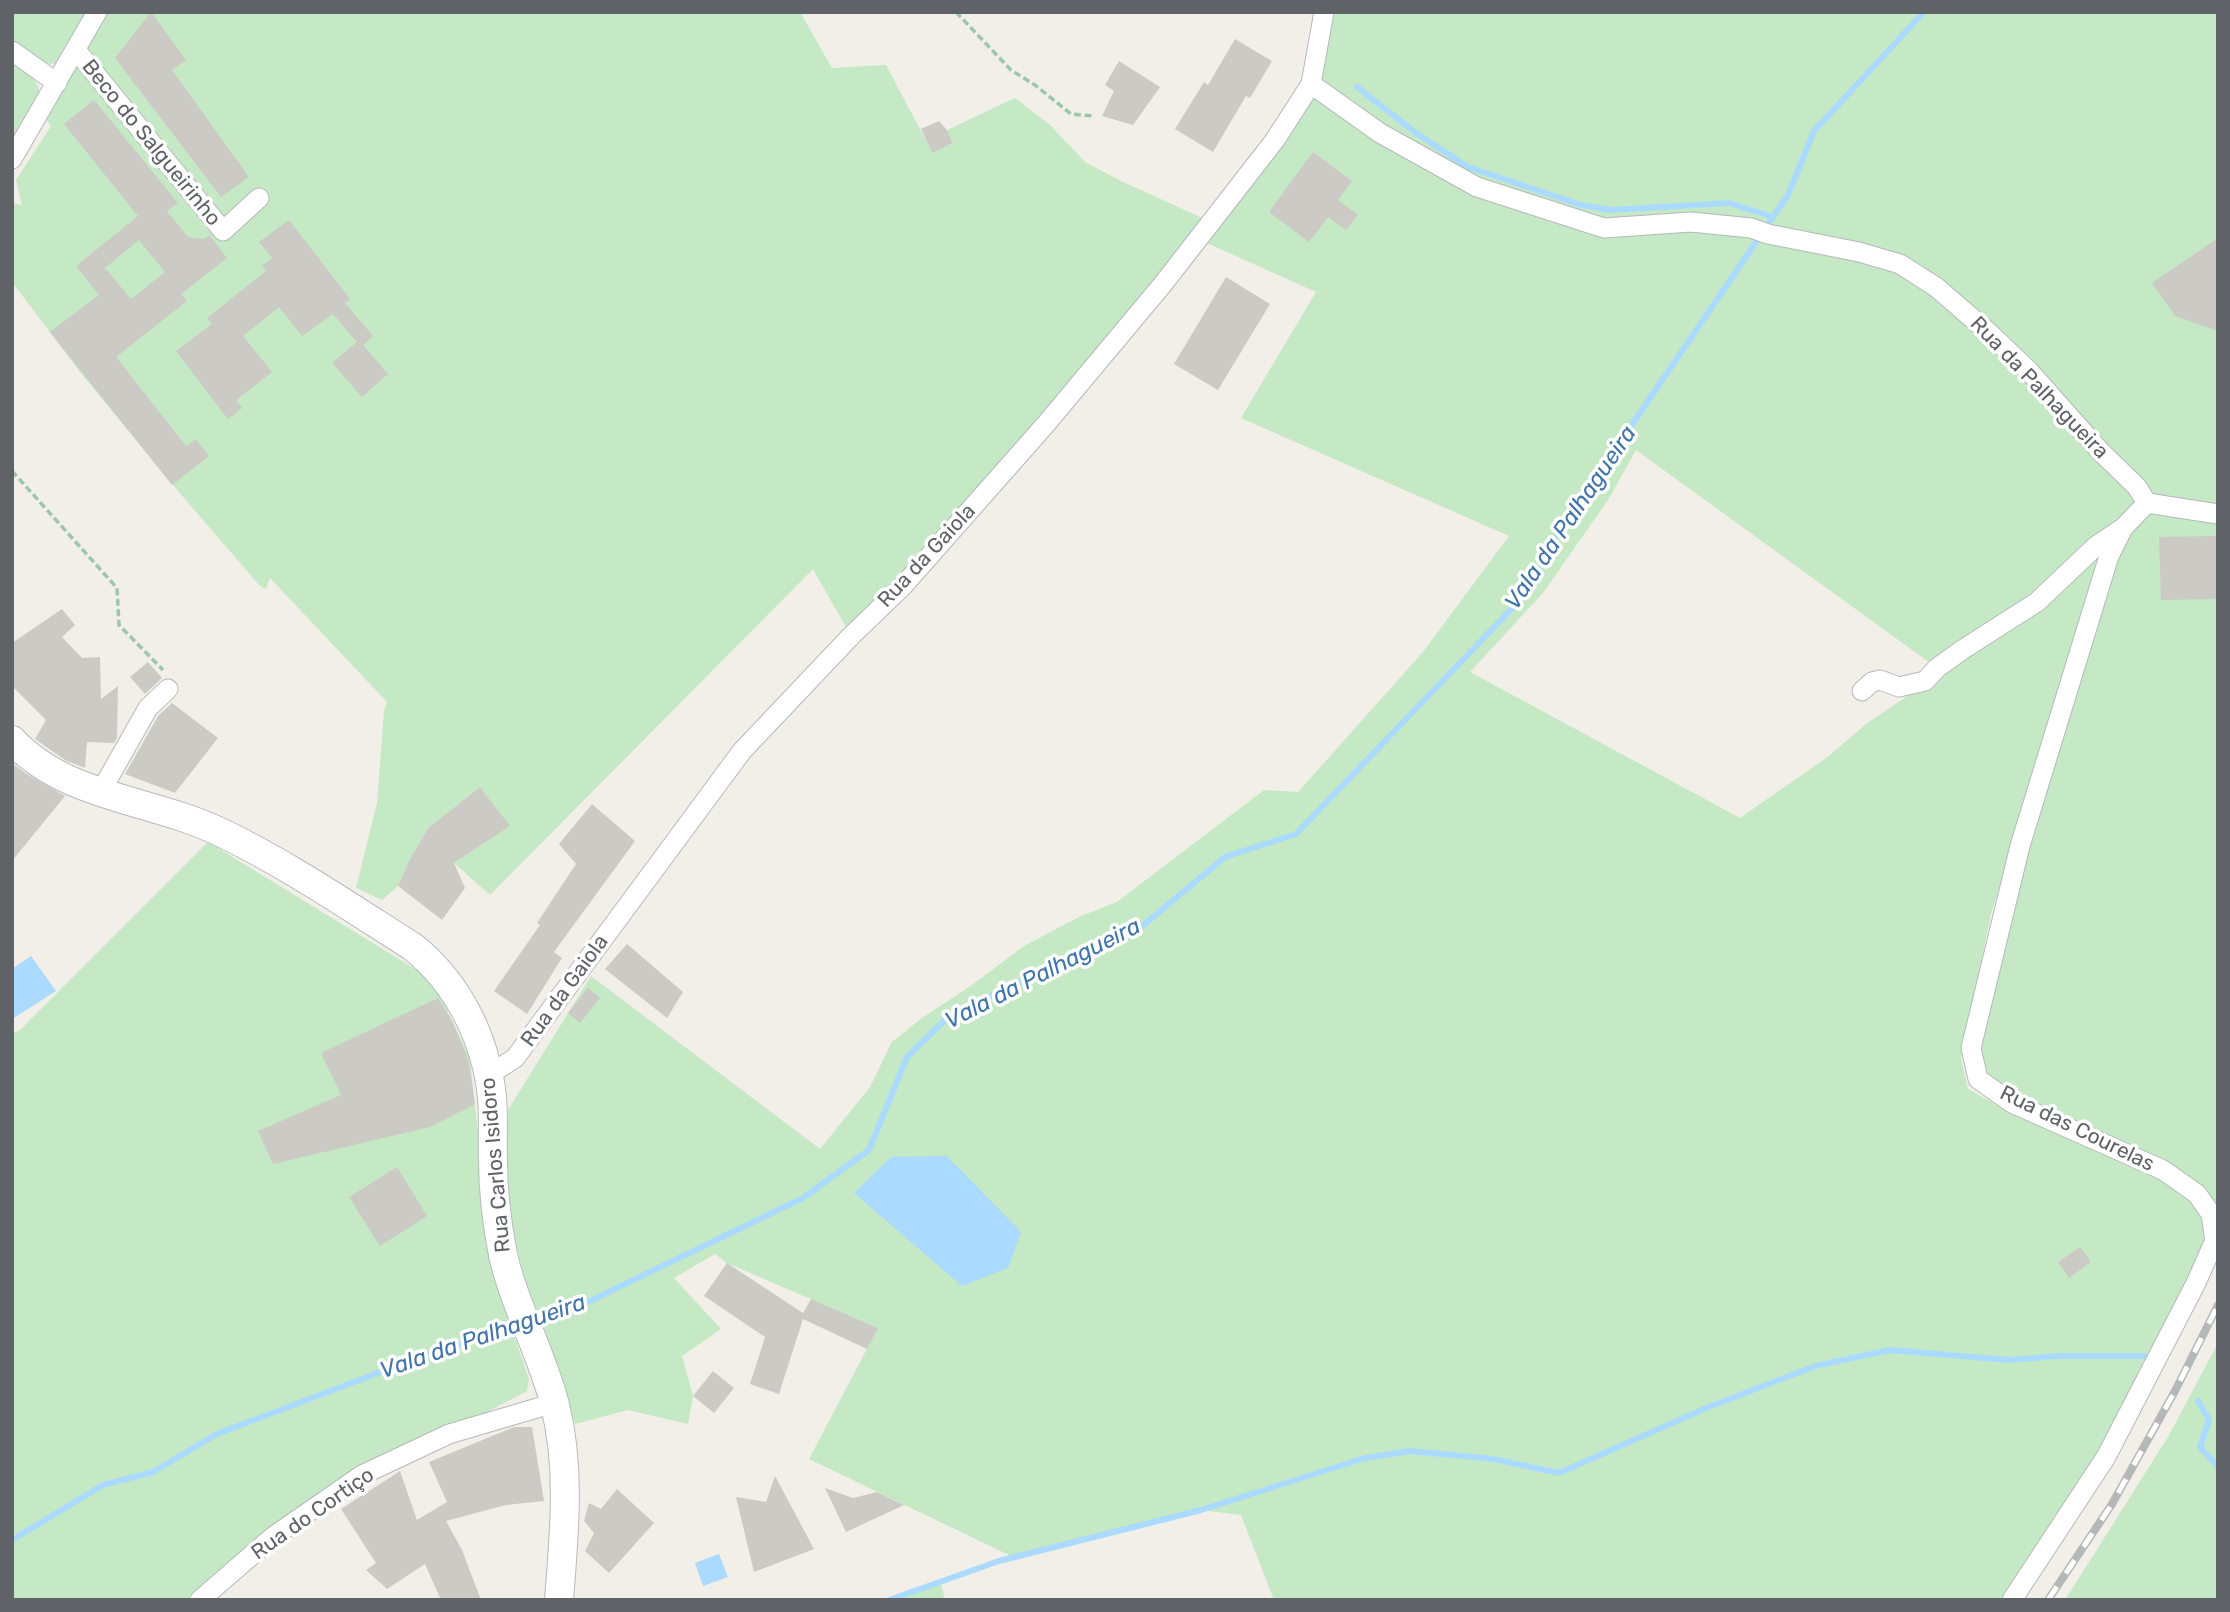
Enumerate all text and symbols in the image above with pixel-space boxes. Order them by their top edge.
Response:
street label: Beco do Salgueirinho [76,55,226,231]
street label: Rua da Palhagueira [1965,312,2113,464]
water label: Vala da Palhagueira [1499,421,1643,615]
street label: Rua da Gaiola [873,499,981,613]
water label: Vala da Palhagueira [941,913,1145,1035]
street label: Rua da Gaiola [516,930,614,1052]
street label: Rua Carlos Isidoro [476,1076,516,1254]
street label: Rua das Courelas [1996,1081,2158,1177]
water label: Vala da Palhagueira [376,1289,590,1385]
street label: Rua do Cortiço [247,1462,379,1566]

